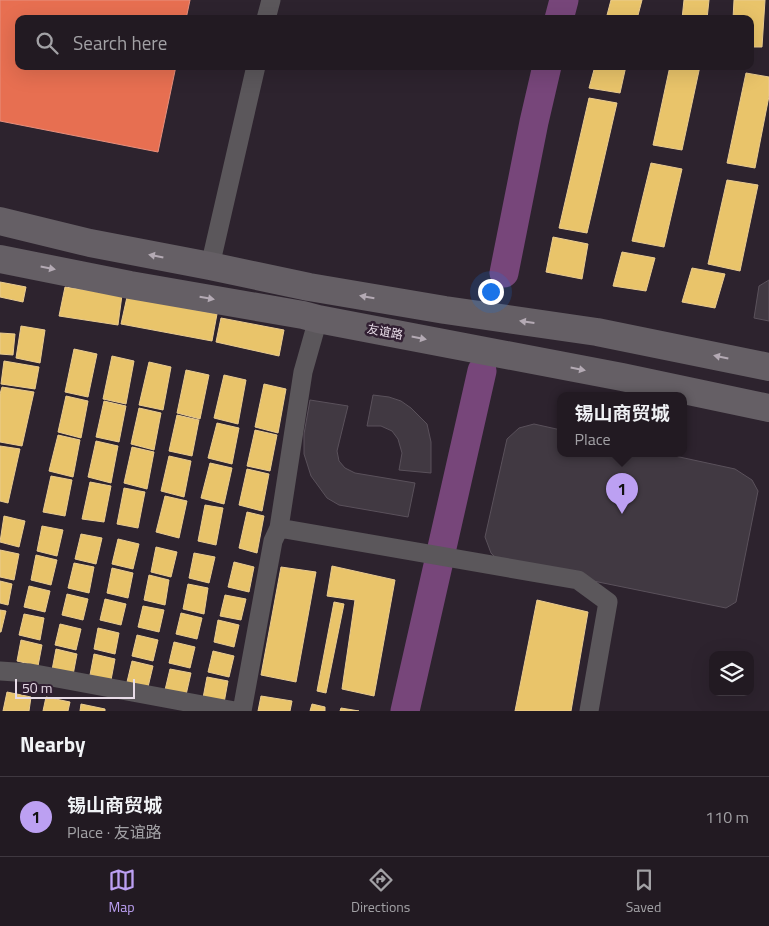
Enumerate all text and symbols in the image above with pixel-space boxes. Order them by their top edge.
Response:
search box [15,15,754,70]
text: Search here [73,28,167,57]
icon: search [33,29,61,57]
one-way arrow [147,251,163,259]
one-way arrow [40,265,56,273]
your location [478,279,504,305]
one-way arrow [358,293,374,301]
one-way arrow [200,295,216,303]
one-way arrow [519,318,535,326]
street label: 友谊路 [366,319,405,344]
one-way arrow [411,335,427,343]
one-way arrow [713,353,729,361]
one-way arrow [571,365,587,373]
popup [557,392,687,457]
text: 锡山商贸城 [574,398,670,427]
text: Place [574,427,611,451]
pin: 1 [606,473,638,514]
map controls [709,651,754,696]
button: layers [709,651,754,696]
scale bar [15,676,135,699]
text: 50 m [22,677,52,698]
text: Nearby [20,728,85,760]
text: 锡山商贸城 [67,790,162,819]
text: 1 [32,805,40,829]
text: 110 m [705,805,749,829]
text: Place · 友谊路 [67,820,162,844]
tab: Map [108,866,136,917]
tab: Directions [351,866,410,917]
tab: Saved [626,866,661,917]

